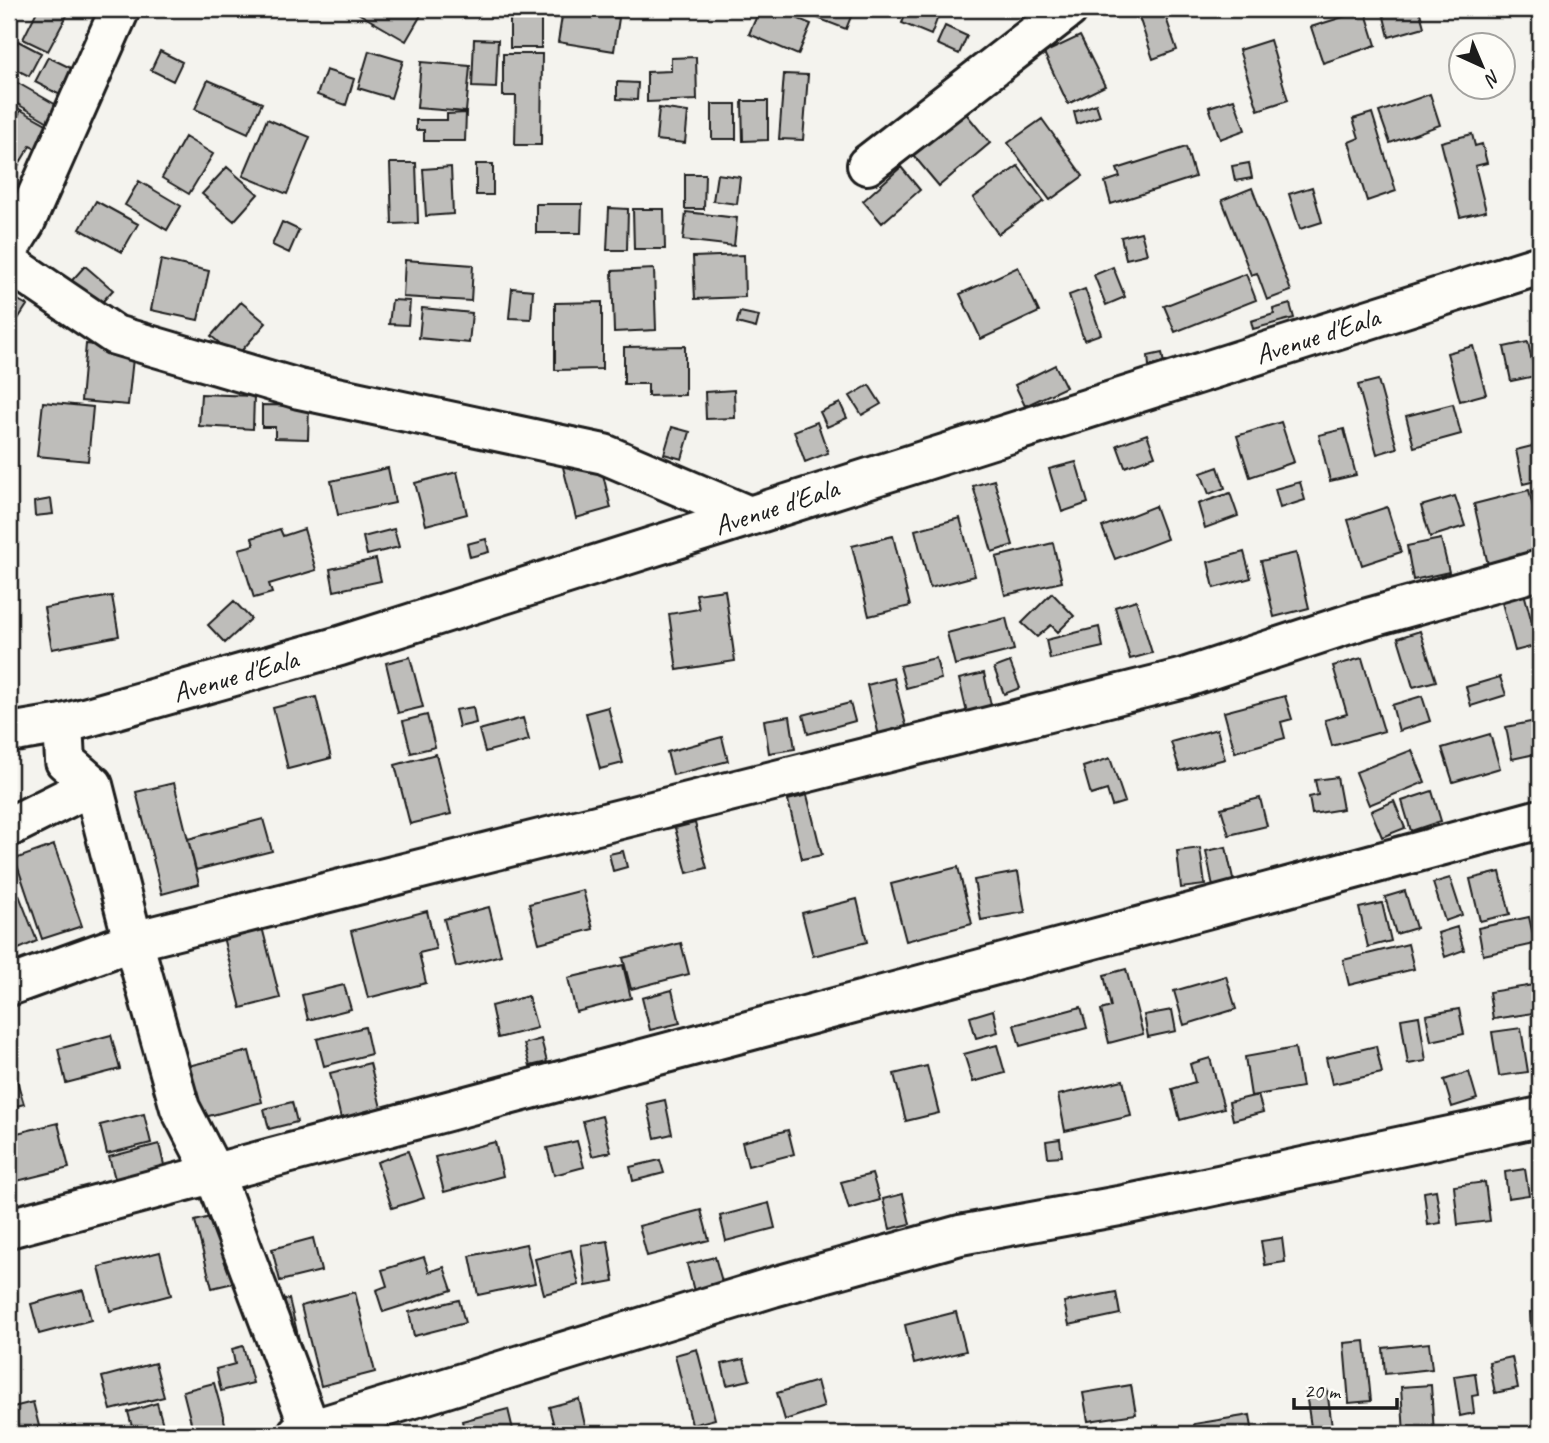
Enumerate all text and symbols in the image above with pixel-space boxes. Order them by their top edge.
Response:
north arrow [1448,32,1518,102]
text: N [1478,65,1506,92]
street label: Avenue d'Eala [1251,298,1385,372]
street label: Avenue d'Eala [710,469,844,543]
street label: Avenue d'Eala [169,640,303,710]
scale bar [1294,1366,1397,1410]
text: 20 m [1304,1378,1342,1404]

